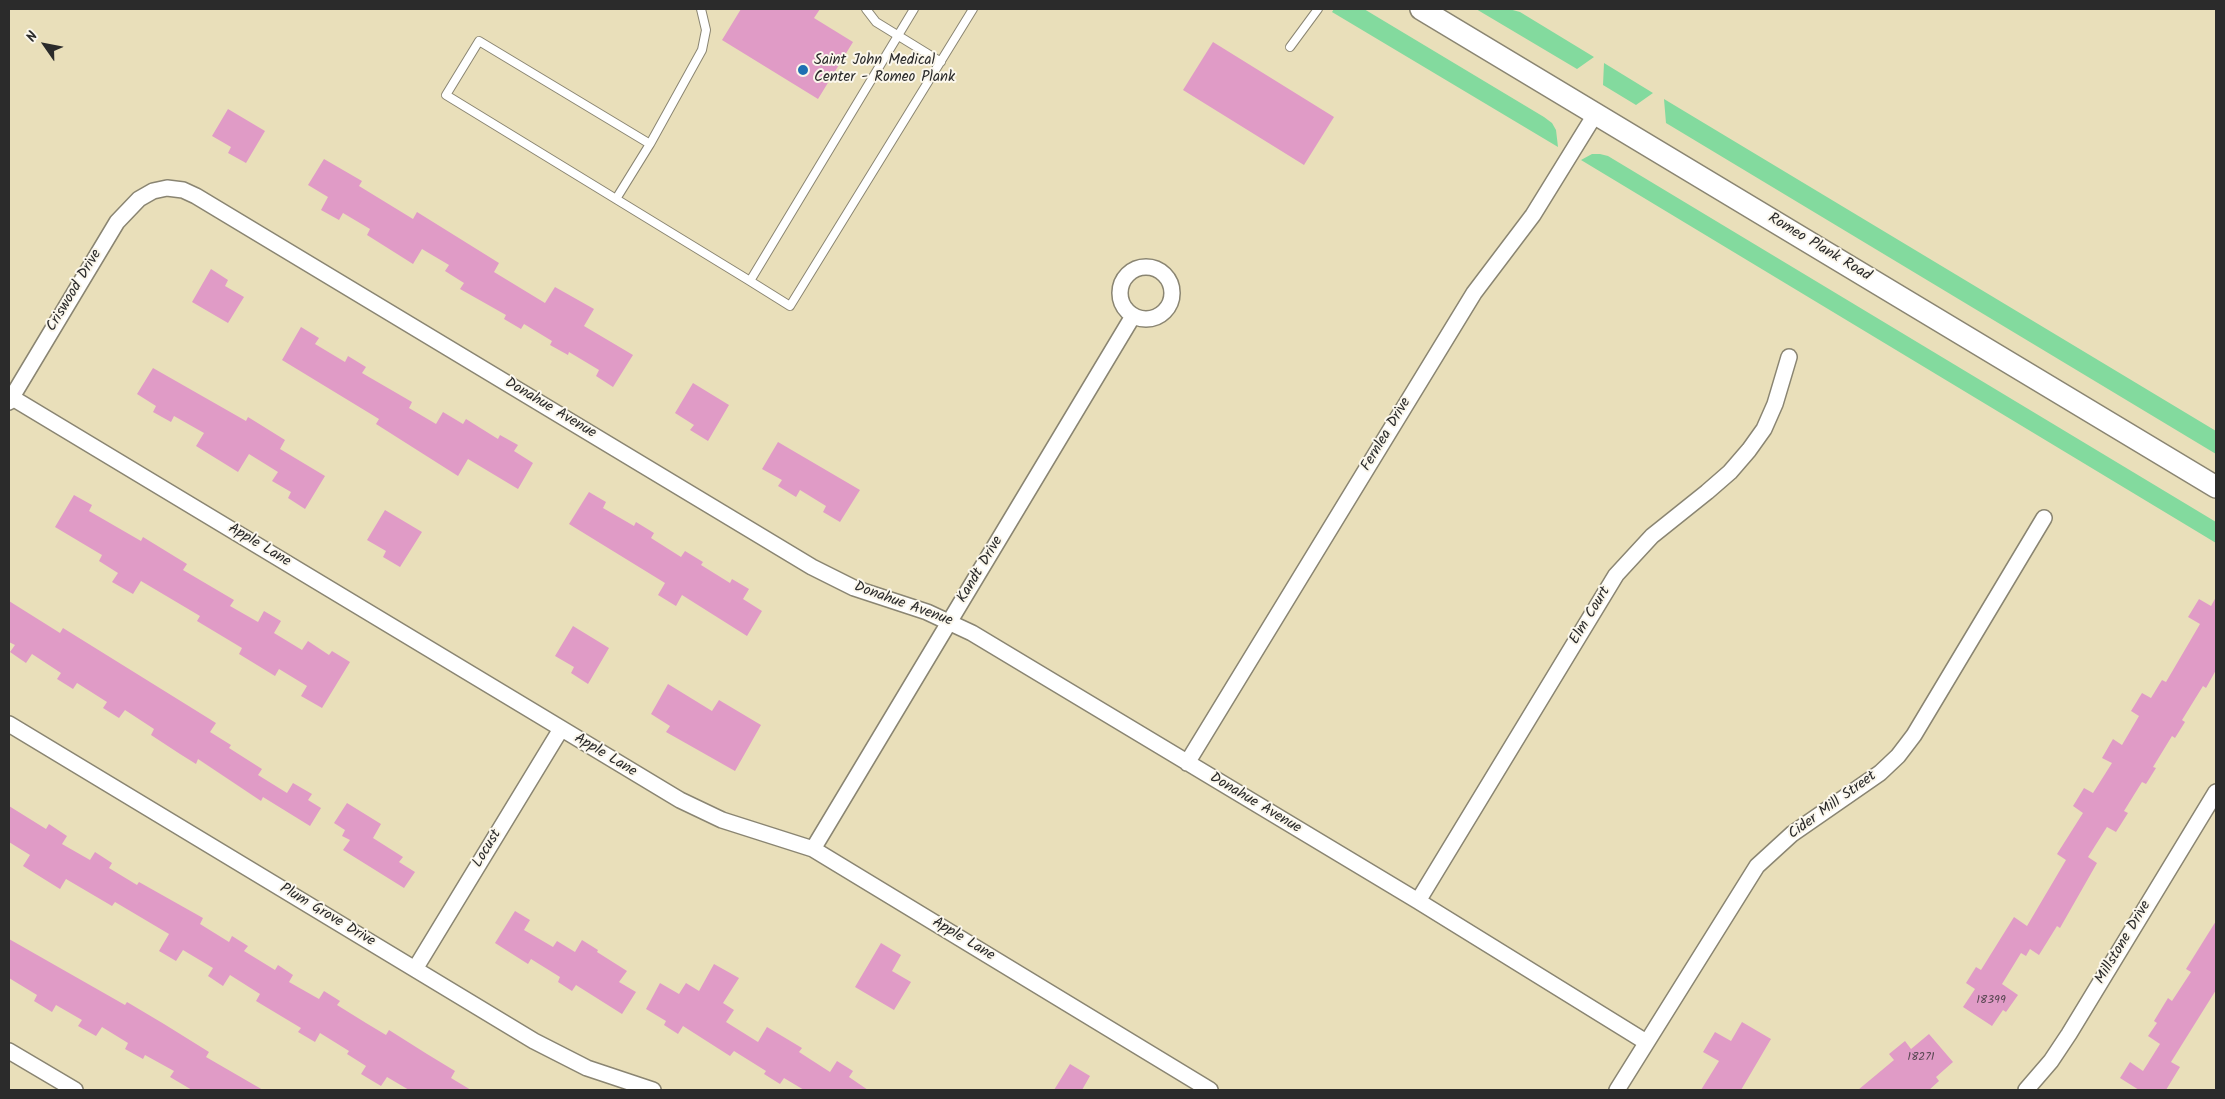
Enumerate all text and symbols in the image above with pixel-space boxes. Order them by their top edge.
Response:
north arrow [20,20,70,70]
text: N [21,27,44,47]
place label: Saint John Medical Center - Romeo Plank [814,52,955,87]
marker: Saint John Medical Center - Romeo Plank [796,63,810,77]
street label: Romeo Plank Road [1764,210,1874,286]
street label: Criswood Drive [43,247,107,335]
street label: Donahue Avenue [501,375,599,443]
street label: Fernlea Drive [1358,395,1416,475]
street label: Apple Lane [224,520,294,572]
street label: Kandt Drive [954,533,1008,607]
street label: Donahue Avenue [851,579,955,631]
street label: Elm Court [1567,584,1615,648]
street label: Apple Lane [570,730,640,782]
street label: Cider Mill Street [1785,768,1881,844]
street label: Donahue Avenue [1206,770,1304,838]
street label: Locust [470,827,506,871]
street label: Plum Grove Drive [276,880,378,952]
street label: Millstone Drive [2092,898,2156,988]
street label: Apple Lane [928,914,998,966]
house number: 18399 [1976,994,2006,1008]
house number: 18271 [1907,1051,1935,1065]

